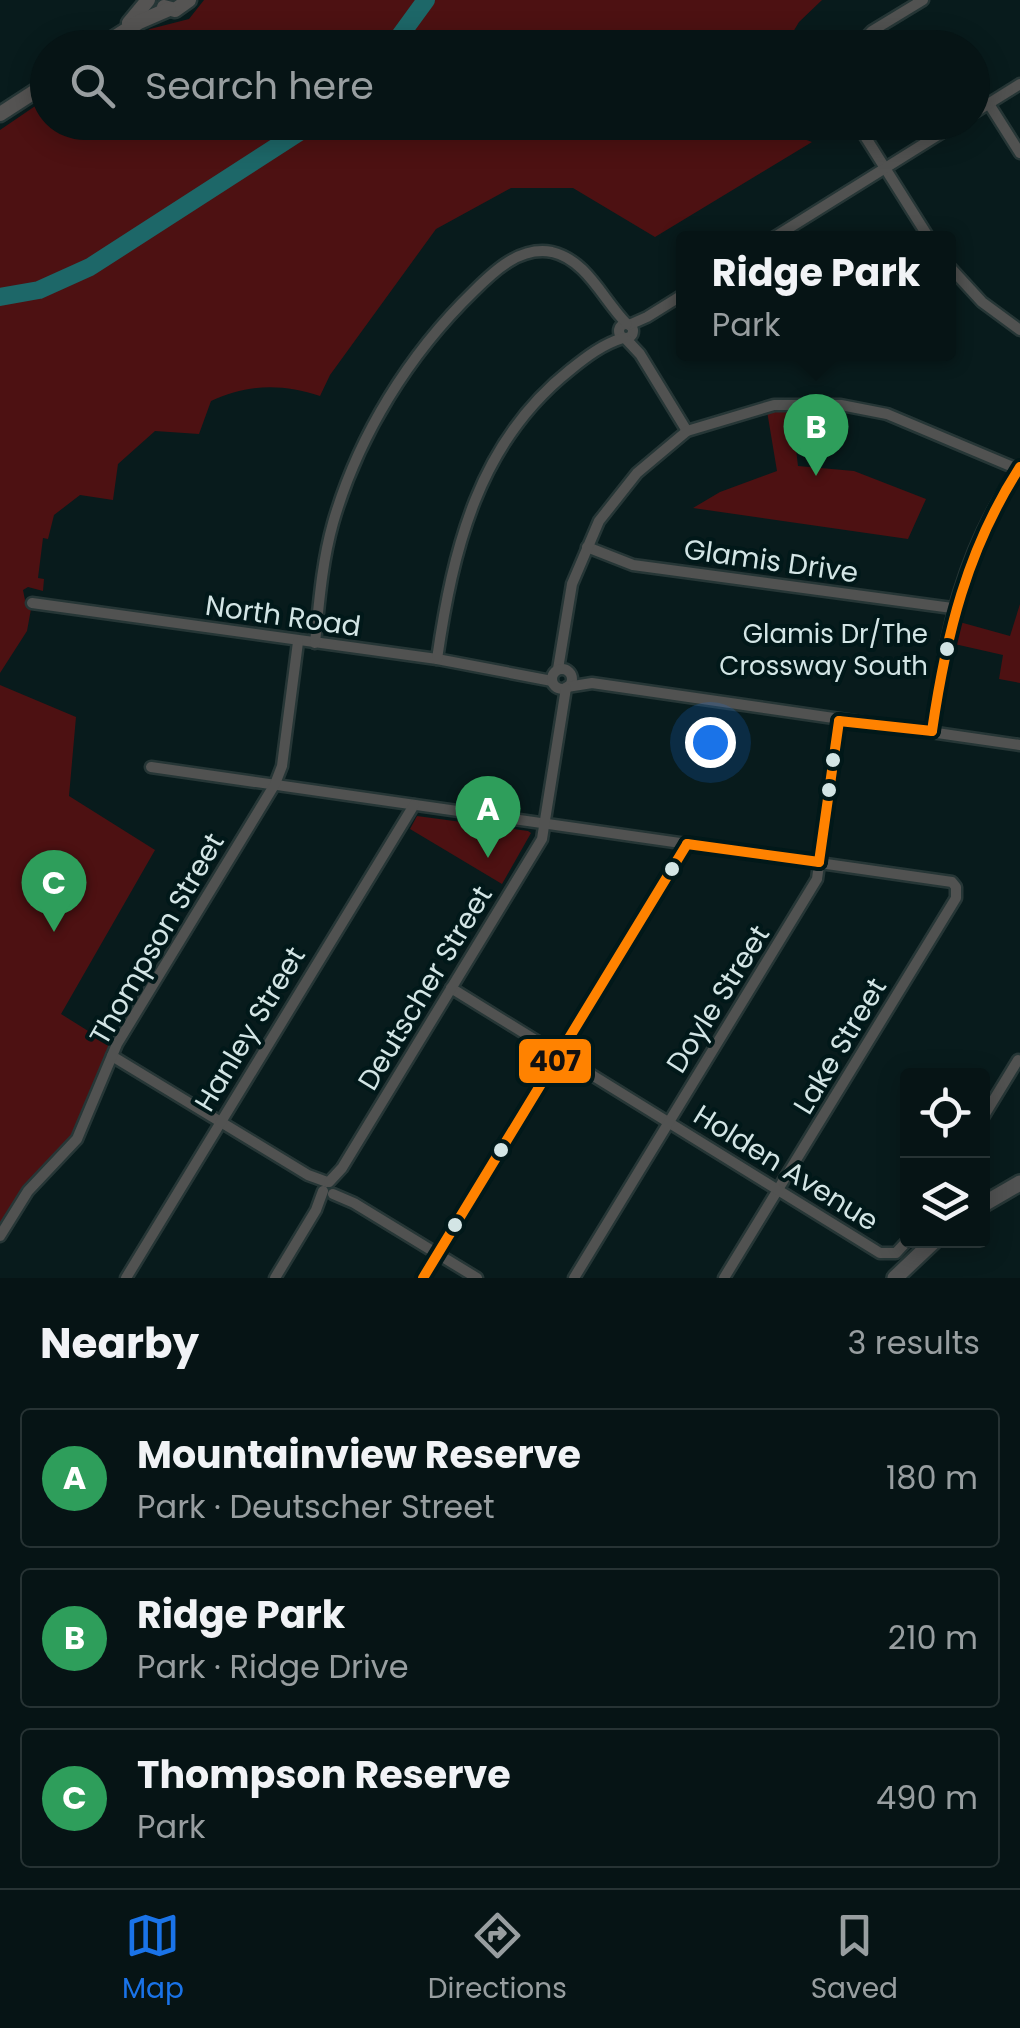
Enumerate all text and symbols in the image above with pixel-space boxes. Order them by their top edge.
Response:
search box [30,30,990,140]
icon: search [65,58,120,113]
text: Search here [145,59,374,112]
popup [676,231,956,361]
text: Ridge Park [712,246,920,299]
text: Park [712,302,780,347]
pin: B [784,394,848,476]
street label: Glamis Drive [681,529,861,593]
street label: North Road [203,586,363,646]
place label: Glamis Dr/The Crossway South [719,616,928,684]
marker: Glamis Dr/The Crossway South [937,639,957,659]
your location [685,717,736,768]
unlabelled marker [823,750,843,770]
pin: A [456,776,520,858]
unlabelled marker [819,780,839,800]
street label: Thompson Street [80,826,234,1052]
pin: C [22,850,86,932]
unlabelled marker [662,859,682,879]
street label: Deutscher Street [349,878,501,1098]
street label: Doyle Street [657,918,779,1080]
street label: Hanley Street [185,939,315,1119]
street label: Lake Street [784,971,896,1121]
line badge: 407 [517,1037,593,1085]
text: 407 [529,1042,581,1081]
map controls [900,1068,990,1248]
button: locate [900,1068,990,1158]
street label: Holden Avenue [686,1096,886,1240]
unlabelled marker [491,1140,511,1160]
button: layers [900,1158,990,1248]
unlabelled marker [445,1215,465,1235]
text: Nearby [40,1314,199,1373]
text: 3 results [847,1320,980,1365]
text: Mountainview Reserve [137,1428,581,1481]
text: A [63,1455,86,1500]
text: 180 m [886,1455,978,1500]
text: Park · Deutscher Street [137,1484,495,1529]
text: Ridge Park [137,1588,345,1641]
text: B [64,1615,85,1660]
text: 210 m [888,1615,978,1660]
text: Park · Ridge Drive [137,1644,409,1689]
text: Thompson Reserve [137,1748,511,1801]
text: C [62,1775,87,1820]
text: 490 m [876,1775,978,1820]
text: Park [137,1804,206,1849]
tab: Map [122,1908,184,2010]
tab: Directions [428,1908,567,2010]
tab: Saved [811,1908,898,2010]

